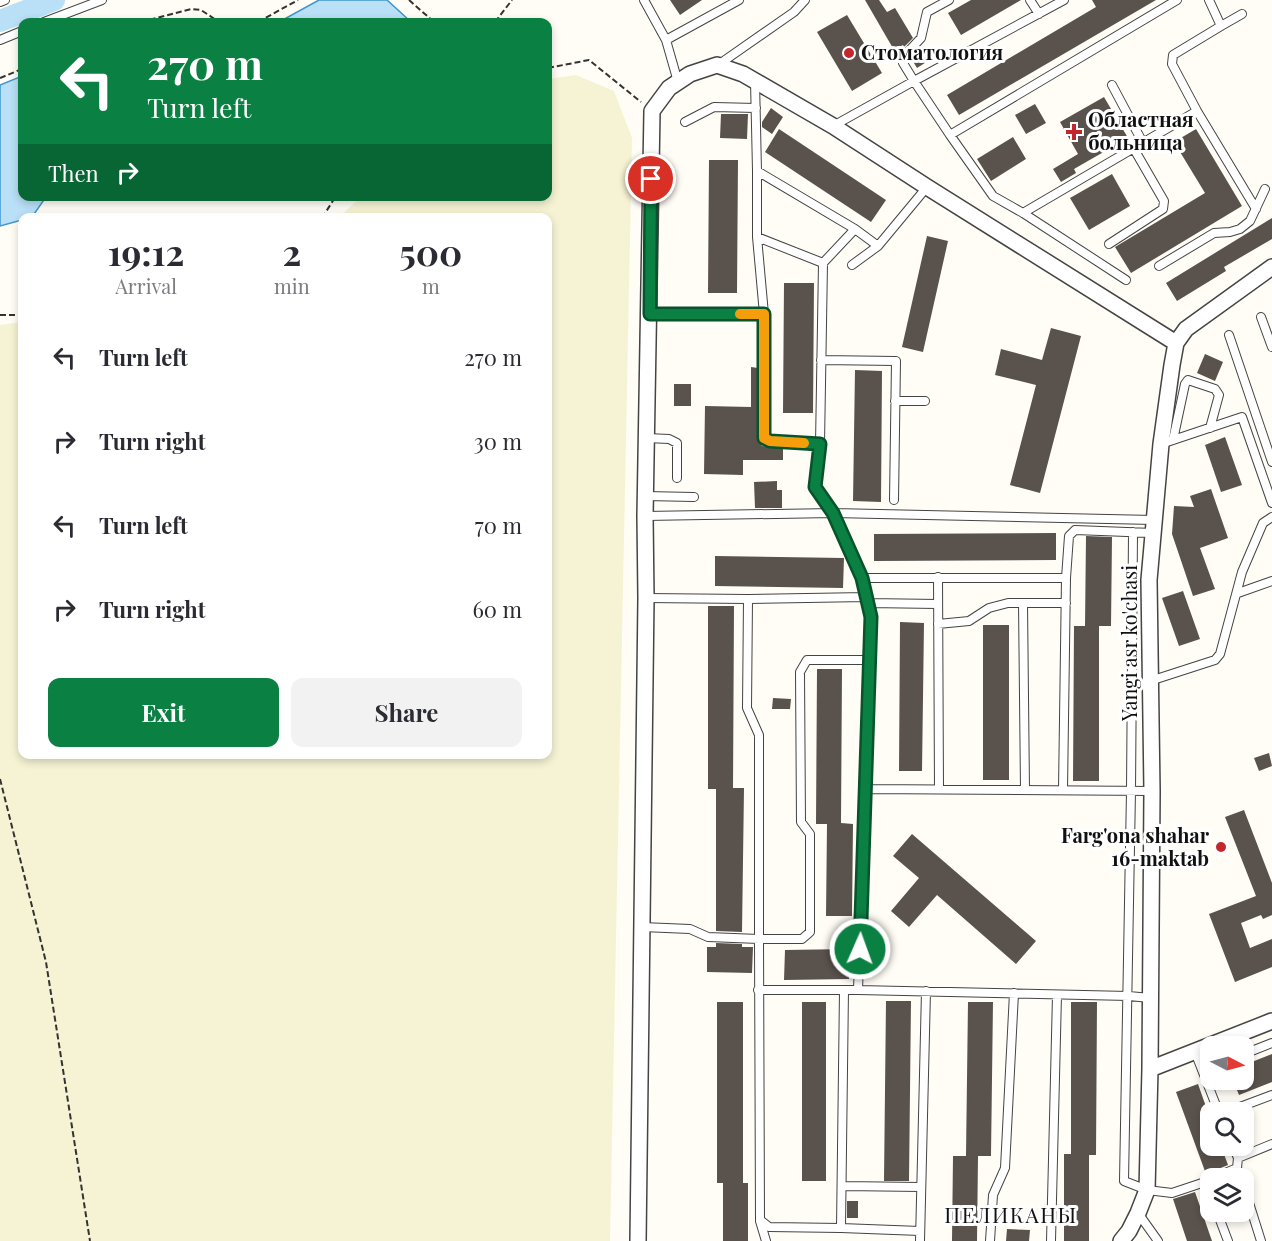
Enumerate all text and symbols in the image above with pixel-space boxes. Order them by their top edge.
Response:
text: 270 m [147,35,263,91]
place label: Стоматология [861,38,1004,65]
icon: left [48,42,126,120]
marker: Стоматология [842,46,856,60]
text: Turn left [147,89,251,125]
place label: Областная больница [1088,105,1194,155]
marker: Областная больница [1065,123,1083,141]
pin [625,153,676,204]
icon: right [111,156,144,189]
text: Then [48,158,99,188]
icon: arrive [634,162,667,195]
text: 19:12 [108,227,184,275]
text: 2 [282,227,301,275]
text: 500 [399,227,462,275]
text: Arrival [115,272,177,299]
text: min [274,272,310,299]
text: m [422,272,440,299]
icon: left [48,341,81,374]
text: Turn left [99,342,188,372]
text: 270 m [464,342,522,372]
icon: right [48,425,81,458]
text: Turn right [99,426,205,456]
text: 30 m [474,426,522,456]
icon: left [48,509,81,542]
text: Turn left [99,510,188,540]
text: 70 m [475,510,522,540]
street label: Yangi asr ko'chasi [1115,565,1142,722]
icon: right [48,593,81,626]
text: Turn right [99,594,205,624]
text: 60 m [472,594,522,624]
button: Exit [48,678,279,747]
button: Share [291,678,522,747]
place label: Farg'ona shahar 16-maktab [1061,821,1210,871]
marker: Farg'ona shahar 16-maktab [1214,840,1228,854]
position arrow [828,917,892,981]
north arrow [1200,1036,1254,1090]
map controls [1200,1036,1254,1222]
button: search [1200,1102,1254,1156]
button: layers [1200,1168,1254,1222]
district label: ПЕЛИКАНЫ [944,1200,1078,1228]

